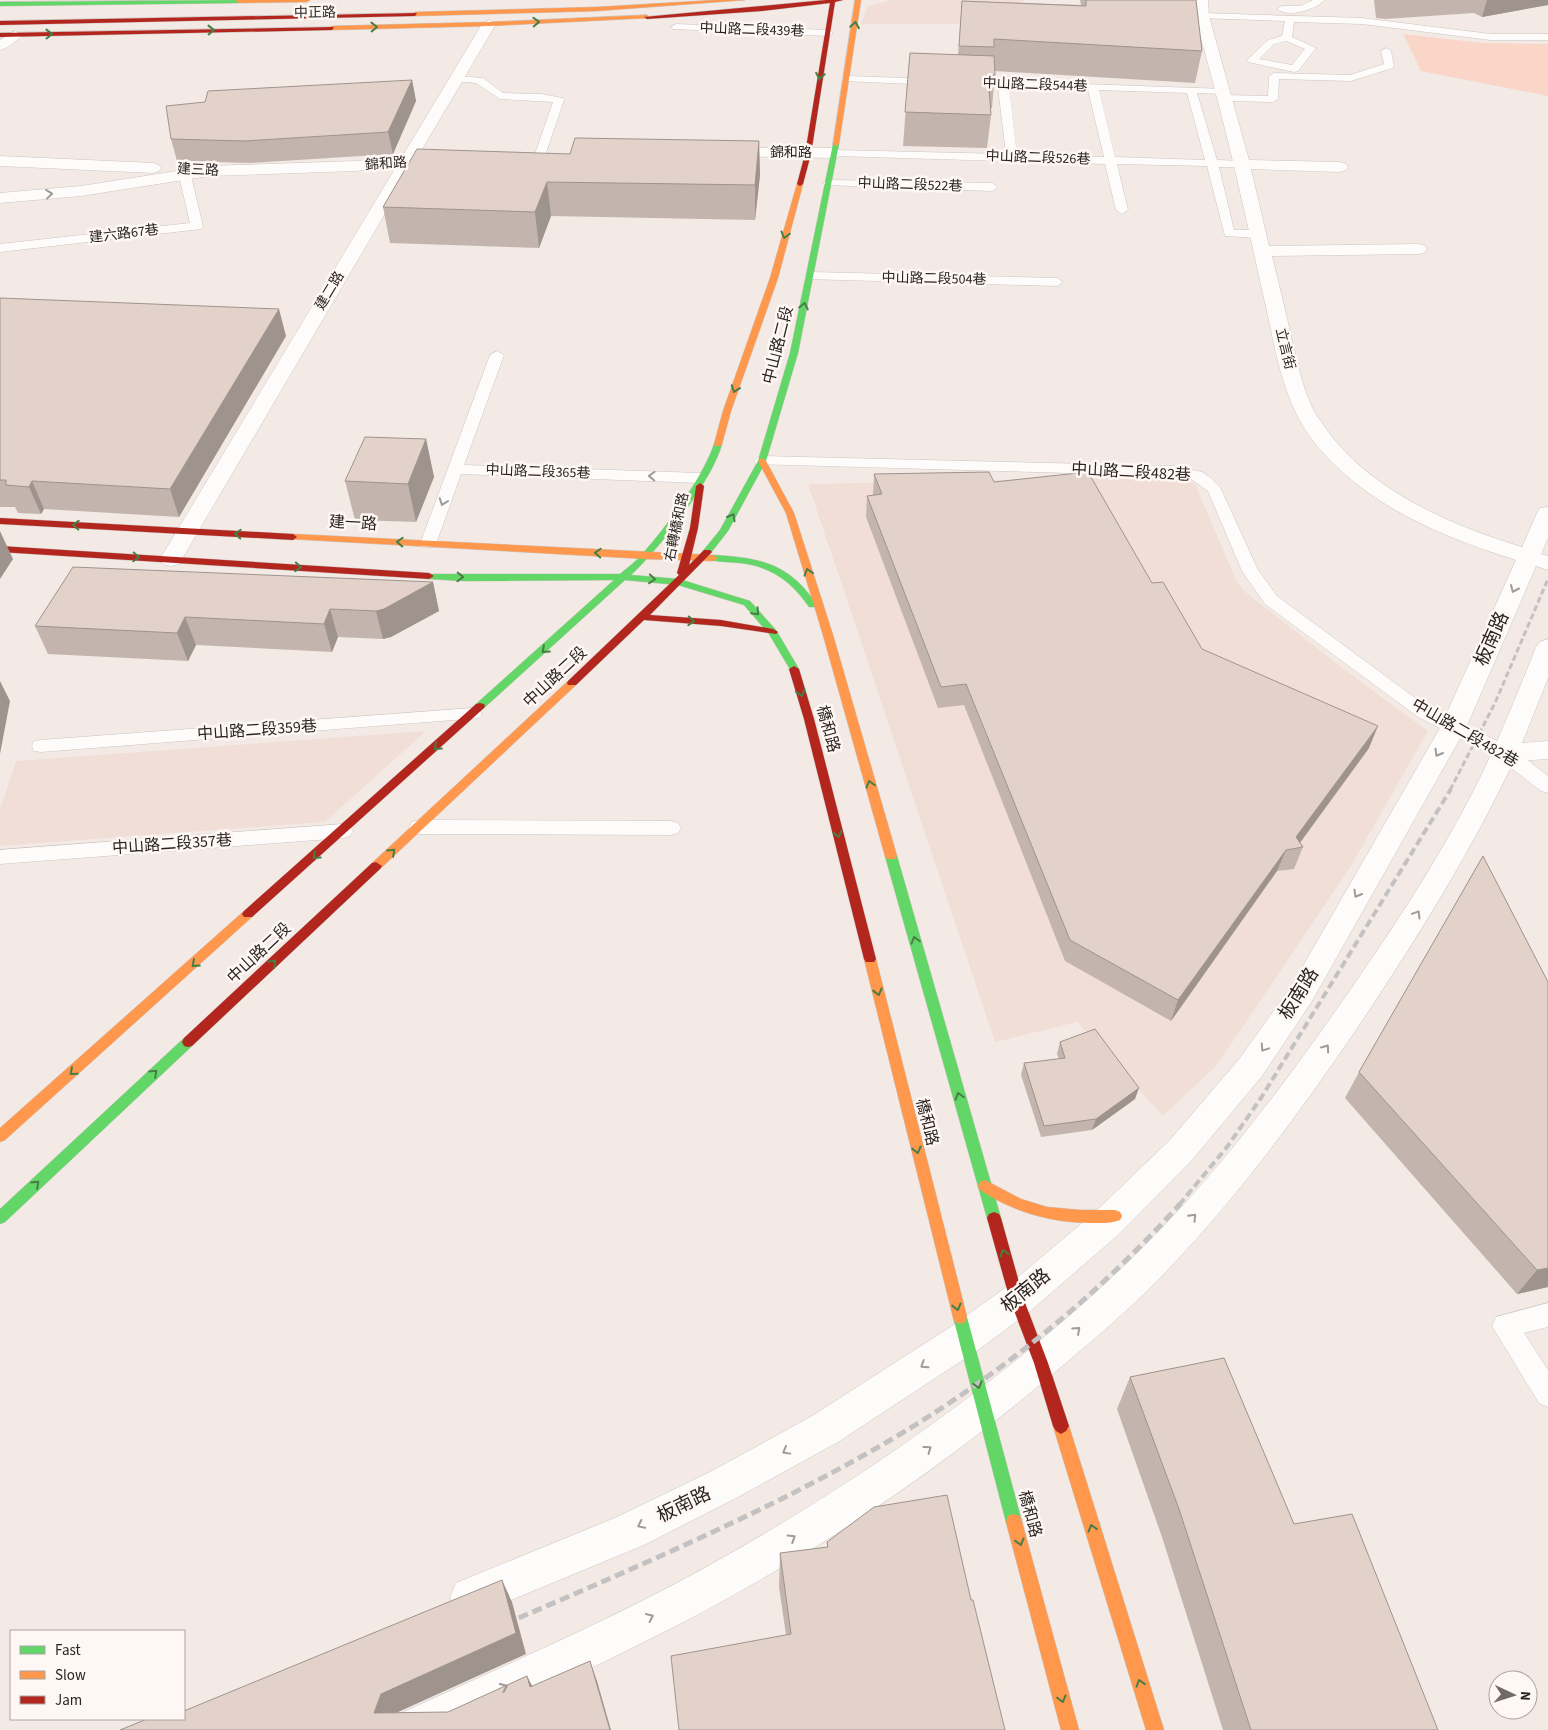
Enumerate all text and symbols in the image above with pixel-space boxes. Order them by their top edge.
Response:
street label: 中正路 [294,3,336,23]
one-way arrow [532,17,540,28]
street label: 中山路二段439巷 [699,18,805,42]
one-way arrow [850,21,860,30]
one-way arrow [370,22,378,32]
one-way arrow [207,25,215,36]
one-way arrow [45,29,53,39]
one-way arrow [816,72,826,81]
street label: 中山路二段544巷 [982,73,1088,97]
street label: 錦和路 [770,143,812,163]
street label: 中山路二段526巷 [985,146,1091,170]
street label: 錦和路 [364,153,408,175]
street label: 建三路 [177,159,219,181]
street label: 中山路二段522巷 [857,173,963,197]
one-way arrow [45,189,53,200]
street label: 建六路67巷 [88,220,160,248]
one-way arrow [780,230,791,239]
street label: 建二路 [311,268,349,314]
street label: 中山路二段504巷 [881,268,987,290]
one-way arrow [799,301,809,310]
street label: 中山路二段 [758,304,798,386]
street label: 立言街 [1270,326,1300,372]
one-way arrow [730,384,740,393]
street label: 中山路二段482巷 [1071,458,1191,486]
street label: 中山路二段365巷 [485,460,591,484]
one-way arrow [647,471,655,482]
street label: 右轉橋和路 [660,491,694,563]
one-way arrow [439,498,449,506]
street label: 建一路 [328,511,378,535]
one-way arrow [726,513,736,522]
one-way arrow [72,520,80,531]
one-way arrow [234,528,242,539]
one-way arrow [396,537,404,548]
one-way arrow [593,548,601,559]
one-way arrow [132,551,140,562]
one-way arrow [294,561,302,572]
one-way arrow [803,568,813,576]
one-way arrow [457,572,465,583]
one-way arrow [649,574,657,585]
one-way arrow [1509,584,1520,593]
one-way arrow [750,607,759,616]
street label: 板南路 [1468,607,1516,671]
one-way arrow [687,615,695,626]
street label: 中山路二段 [518,642,592,712]
one-way arrow [541,644,550,653]
one-way arrow [796,689,806,697]
street label: 中山路二段482巷 [1408,694,1522,772]
street label: 橋和路 [811,703,845,755]
street label: 中山路二段359巷 [196,715,318,745]
one-way arrow [433,741,442,750]
one-way arrow [1435,747,1445,756]
one-way arrow [866,780,876,789]
street label: 中山路二段357巷 [111,829,233,859]
one-way arrow [832,830,843,839]
one-way arrow [387,849,396,858]
one-way arrow [312,850,321,859]
one-way arrow [1354,888,1364,897]
one-way arrow [1411,910,1420,919]
street label: 中山路二段 [222,918,296,988]
one-way arrow [910,937,920,945]
one-way arrow [191,958,200,967]
one-way arrow [268,960,277,969]
street label: 板南路 [1272,963,1326,1025]
one-way arrow [872,987,883,996]
one-way arrow [1261,1042,1271,1051]
one-way arrow [1320,1045,1329,1054]
one-way arrow [70,1066,79,1075]
one-way arrow [149,1070,158,1079]
one-way arrow [955,1093,965,1101]
street label: 橋和路 [911,1096,943,1148]
one-way arrow [911,1145,922,1154]
one-way arrow [30,1181,39,1190]
one-way arrow [1187,1214,1196,1223]
one-way arrow [999,1249,1009,1257]
street label: 板南路 [995,1263,1057,1319]
one-way arrow [951,1303,962,1312]
one-way arrow [1072,1327,1081,1336]
one-way arrow [920,1359,929,1368]
one-way arrow [973,1381,983,1389]
one-way arrow [782,1445,791,1455]
one-way arrow [922,1446,931,1454]
street label: 板南路 [652,1480,716,1530]
street label: 橋和路 [1013,1488,1047,1540]
one-way arrow [638,1519,647,1529]
one-way arrow [1088,1525,1098,1533]
one-way arrow [787,1535,796,1545]
one-way arrow [1015,1538,1025,1546]
one-way arrow [645,1613,654,1623]
legend [10,1630,185,1720]
text: Fast [55,1640,81,1661]
text: Slow [55,1665,86,1686]
north arrow [1488,1670,1538,1720]
one-way arrow [1136,1680,1146,1688]
one-way arrow [498,1683,507,1693]
text: Jam [55,1690,82,1711]
text: N [1515,1690,1535,1701]
one-way arrow [1056,1695,1067,1704]

